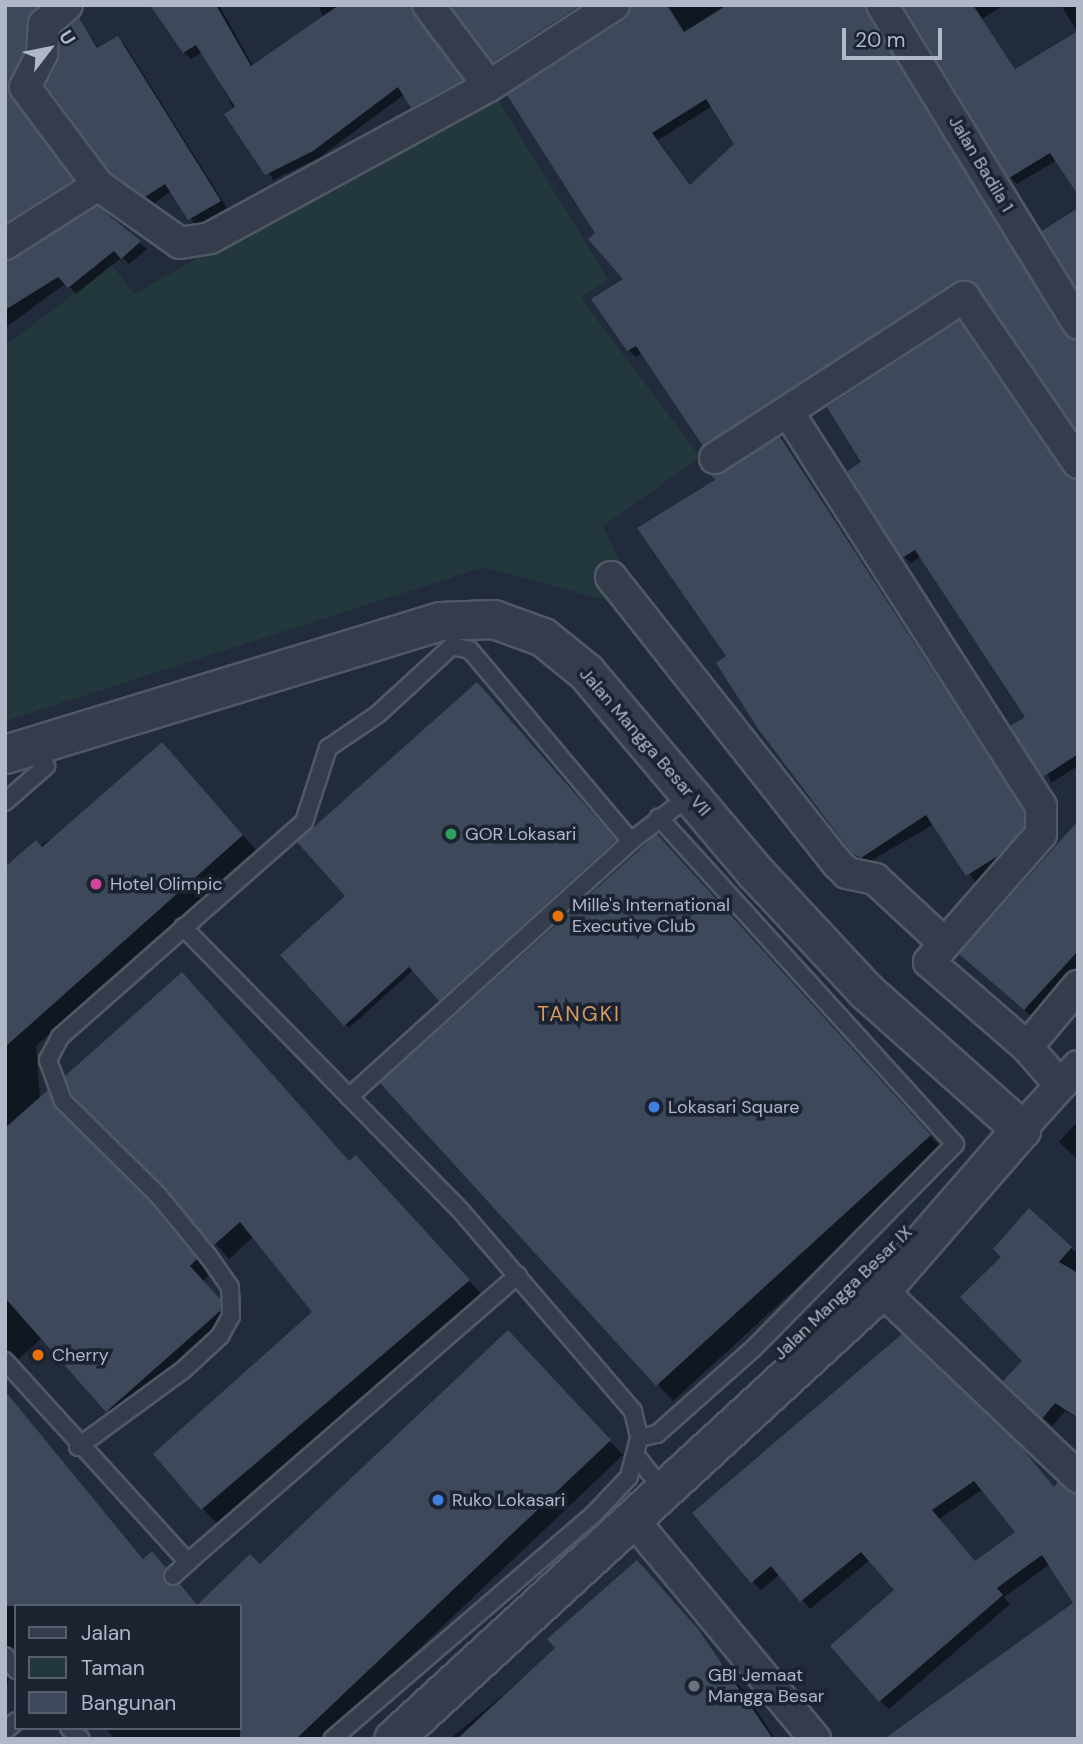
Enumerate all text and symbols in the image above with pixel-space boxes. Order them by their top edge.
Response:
north arrow [14,14,84,84]
scale bar [845,14,945,58]
text: U [53,25,81,50]
text: 20 m [855,26,906,54]
street label: Jalan Badila 1 [944,112,1018,216]
street label: Jalan Mangga Besar VII [575,663,715,821]
place label: GOR Lokasari [465,823,576,845]
marker: GOR Lokasari [443,826,459,842]
place label: Hotel Olimpic [110,873,223,895]
marker: Hotel Olimpic [88,876,104,892]
place label: Mille's International Executive Club [572,895,730,937]
marker: Mille's International Executive Club [550,908,566,924]
district label: TANGKI [538,1001,620,1027]
place label: Lokasari Square [668,1096,800,1118]
marker: Lokasari Square [646,1099,662,1115]
street label: Jalan Mangga Besar IX [769,1221,917,1365]
place label: Cherry [52,1344,109,1366]
marker: Cherry [30,1347,46,1363]
place label: Ruko Lokasari [452,1489,565,1511]
marker: Ruko Lokasari [430,1492,446,1508]
legend [14,1604,242,1730]
text: Jalan [81,1619,131,1647]
text: Taman [81,1654,145,1682]
place label: GBI Jemaat Mangga Besar [708,1665,824,1708]
marker: GBI Jemaat Mangga Besar [686,1678,702,1694]
text: Bangunan [81,1689,176,1717]

